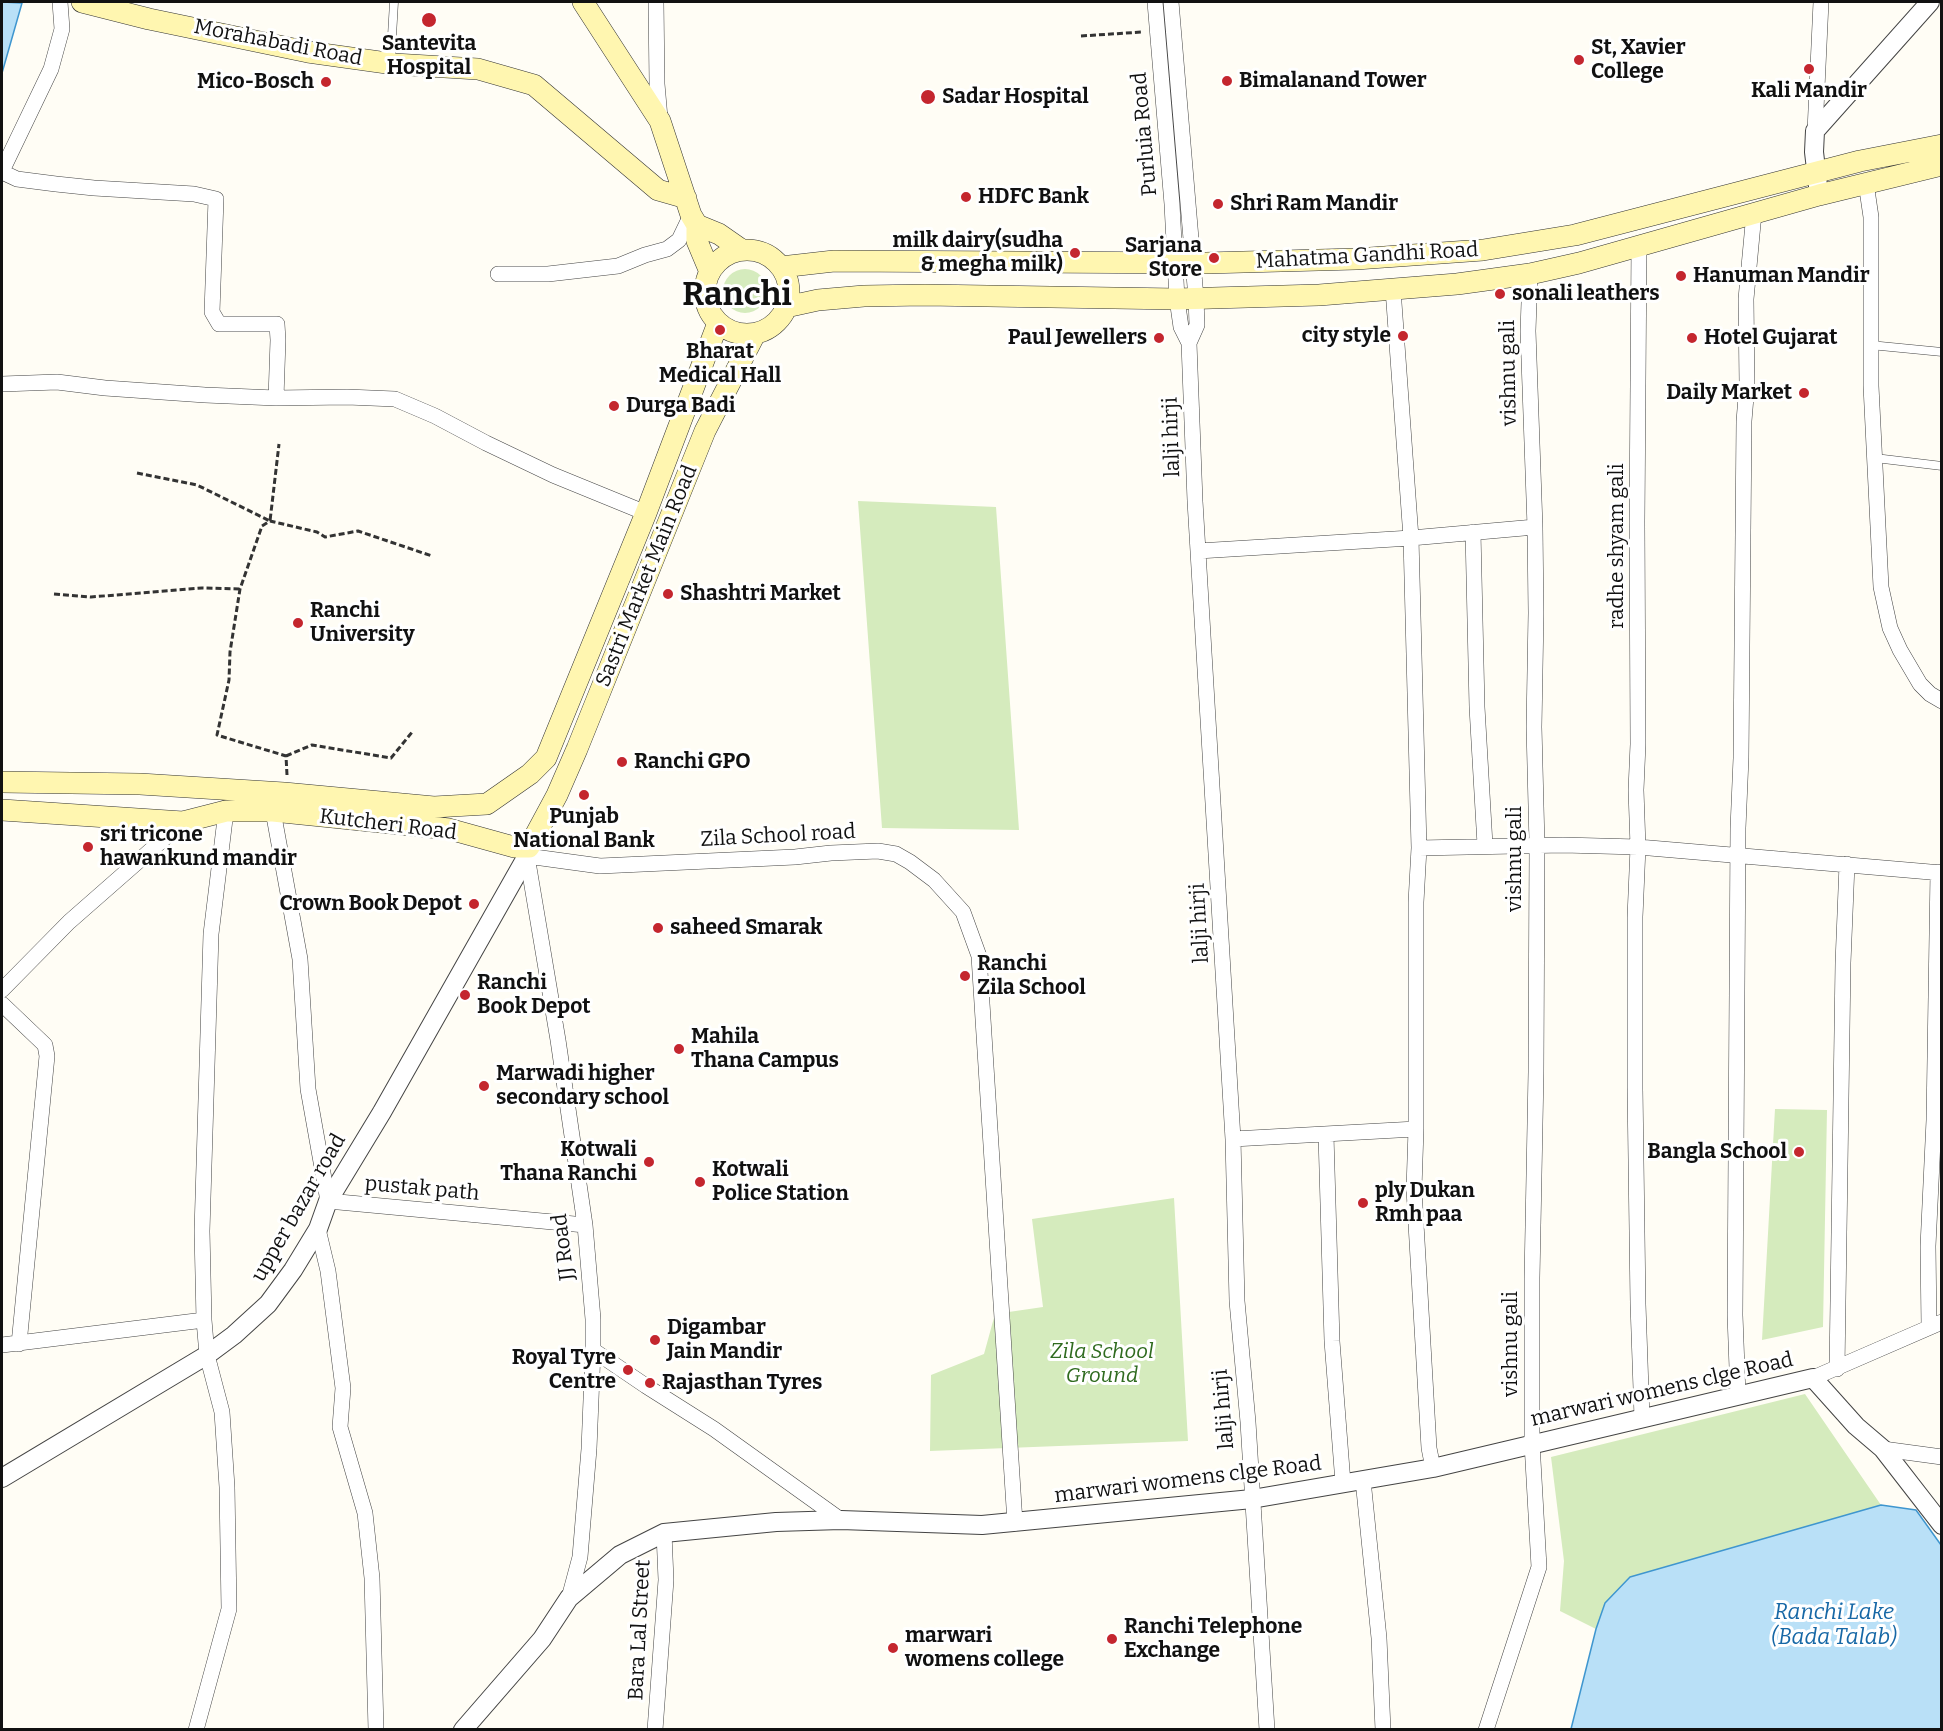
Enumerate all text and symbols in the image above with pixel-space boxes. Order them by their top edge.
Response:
marker: Santevita Hospital [420,11,438,29]
street label: Morahabadi Road [192,14,364,72]
place label: Santevita Hospital [382,31,476,81]
place label: St, Xavier College [1591,35,1686,85]
marker: St, Xavier College [1572,53,1586,67]
marker: Kali Mandir [1802,62,1816,76]
place label: Bimalanand Tower [1239,68,1427,94]
place label: Mico-Bosch [197,69,314,95]
street label: Purluia Road [1127,71,1163,197]
marker: Bimalanand Tower [1220,74,1234,88]
marker: Mico-Bosch [319,75,333,89]
place label: Kali Mandir [1751,78,1867,104]
place label: Sadar Hospital [942,84,1089,110]
marker: Sadar Hospital [919,88,937,106]
place label: HDFC Bank [978,184,1089,210]
marker: HDFC Bank [959,190,973,204]
place label: Shri Ram Mandir [1230,191,1398,217]
marker: Shri Ram Mandir [1211,197,1225,211]
place label: milk dairy(sudha & megha milk) [893,228,1063,278]
place label: Sarjana Store [1125,233,1202,283]
street label: Mahatma Gandhi Road [1255,238,1479,274]
marker: milk dairy(sudha & megha milk) [1068,246,1082,260]
marker: Sarjana Store [1207,251,1221,265]
place label: Hanuman Mandir [1693,263,1870,289]
marker: Hanuman Mandir [1674,269,1688,283]
district label: Ranchi [682,276,792,316]
place label: sonali leathers [1512,281,1660,307]
marker: sonali leathers [1493,287,1507,301]
street label: vishnu gali [1495,320,1523,426]
marker: Bharat Medical Hall [713,323,727,337]
place label: city style [1302,323,1391,349]
place label: Paul Jewellers [1008,325,1147,351]
place label: Hotel Gujarat [1704,325,1838,351]
marker: city style [1396,329,1410,343]
marker: Paul Jewellers [1152,331,1166,345]
marker: Hotel Gujarat [1685,331,1699,345]
place label: Bharat Medical Hall [659,339,781,389]
place label: Daily Market [1666,380,1792,406]
marker: Daily Market [1797,386,1811,400]
place label: Durga Badi [626,393,735,419]
street label: lalji hirji [1158,397,1186,477]
marker: Durga Badi [607,399,621,413]
street label: Sastri Market Main Road [591,461,703,691]
street label: radhe shyam gali [1604,463,1630,629]
place label: Shashtri Market [680,581,841,607]
marker: Shashtri Market [661,587,675,601]
place label: Ranchi University [310,598,415,648]
marker: Ranchi University [291,616,305,630]
place label: Ranchi GPO [634,749,751,775]
marker: Ranchi GPO [615,755,629,769]
marker: Punjab National Bank [577,788,591,802]
street label: Kutcheri Road [318,804,458,846]
place label: Punjab National Bank [513,804,655,854]
street label: vishnu gali [1502,806,1528,912]
street label: Zila School road [700,819,856,853]
place label: sri tricone hawankund mandir [100,822,297,872]
marker: sri tricone hawankund mandir [81,840,95,854]
street label: lalji hirji [1185,882,1215,964]
place label: Crown Book Depot [280,891,462,917]
marker: Crown Book Depot [467,897,481,911]
place label: saheed Smarak [670,915,822,941]
marker: saheed Smarak [651,921,665,935]
place label: Ranchi Zila School [977,951,1086,1001]
marker: Ranchi Zila School [958,969,972,983]
place label: Ranchi Book Depot [477,970,591,1020]
marker: Ranchi Book Depot [458,988,472,1002]
place label: Mahila Thana Campus [691,1024,839,1074]
marker: Mahila Thana Campus [672,1042,686,1056]
place label: Marwadi higher secondary school [496,1061,669,1111]
marker: Marwadi higher secondary school [477,1079,491,1093]
street label: upper bazar road [246,1130,352,1286]
place label: Kotwali Thana Ranchi [500,1137,637,1187]
place label: Bangla School [1647,1139,1787,1165]
marker: Bangla School [1792,1145,1806,1159]
marker: Kotwali Thana Ranchi [642,1155,656,1169]
place label: Kotwali Police Station [712,1157,849,1207]
street label: pustak path [364,1171,480,1207]
marker: Kotwali Police Station [693,1175,707,1189]
place label: ply Dukan Rmh paa [1375,1178,1475,1228]
marker: ply Dukan Rmh paa [1356,1196,1370,1210]
street label: JJ Road [547,1212,581,1282]
street label: vishnu gali [1498,1291,1524,1397]
place label: Digambar Jain Mandir [667,1315,782,1365]
marker: Digambar Jain Mandir [648,1333,662,1347]
park label: Zila School Ground [1050,1339,1154,1389]
place label: Royal Tyre Centre [512,1345,616,1395]
street label: marwari womens clge Road [1528,1347,1796,1433]
marker: Royal Tyre Centre [621,1363,635,1377]
street label: lalji hirji [1208,1368,1240,1450]
place label: Rajasthan Tyres [662,1370,822,1396]
marker: Rajasthan Tyres [643,1376,657,1390]
street label: marwari womens clge Road [1053,1451,1323,1509]
street label: Bara Lal Street [624,1559,656,1701]
water label: Ranchi Lake (Bada Talab) [1771,1600,1897,1652]
place label: Ranchi Telephone Exchange [1124,1614,1302,1664]
place label: marwari womens college [905,1623,1064,1673]
marker: Ranchi Telephone Exchange [1105,1632,1119,1646]
marker: marwari womens college [886,1641,900,1655]

